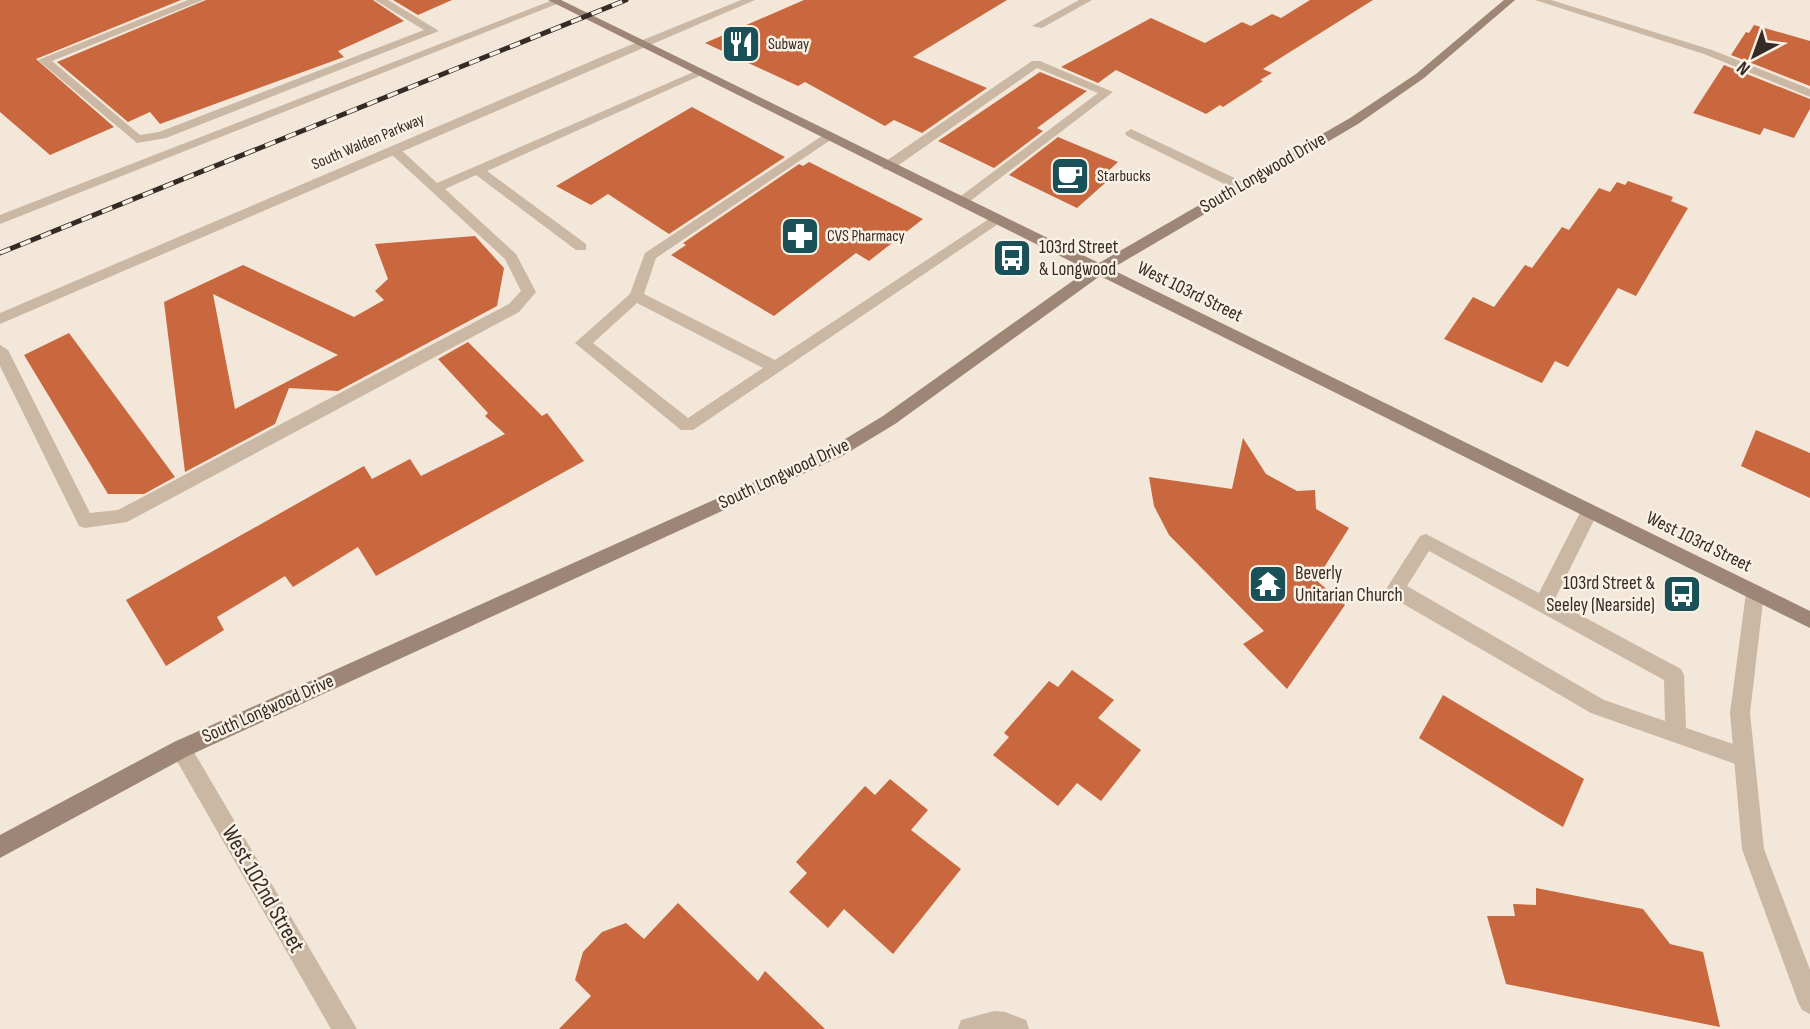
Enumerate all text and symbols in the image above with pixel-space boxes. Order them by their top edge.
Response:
north arrow [1719,21,1789,91]
restaurant icon: Subway [720,23,762,65]
place label: Subway [768,35,809,54]
text: N [1732,56,1755,80]
street label: South Walden Parkway [309,110,427,174]
street label: South Longwood Drive [1196,128,1330,218]
cafe icon: Starbucks [1049,155,1091,197]
place label: Starbucks [1097,167,1151,186]
pharmacy icon: CVS Pharmacy [779,215,821,257]
place label: CVS Pharmacy [827,227,905,246]
place label: 103rd Street & Longwood [1039,236,1118,281]
bus stop icon: 103rd Street & Longwood [991,237,1033,279]
street label: West 103rd Street [1133,257,1247,328]
street label: South Longwood Drive [715,434,853,514]
street label: West 103rd Street [1642,507,1756,578]
place label: Beverly Unitarian Church [1295,562,1403,607]
temple icon: Beverly Unitarian Church [1247,563,1289,605]
place label: 103rd Street & Seeley (Nearside) [1546,572,1655,617]
bus stop icon: 103rd Street & Seeley (Nearside) [1661,573,1703,615]
street label: South Longwood Drive [199,670,337,748]
street label: West 102nd Street [215,820,311,958]

